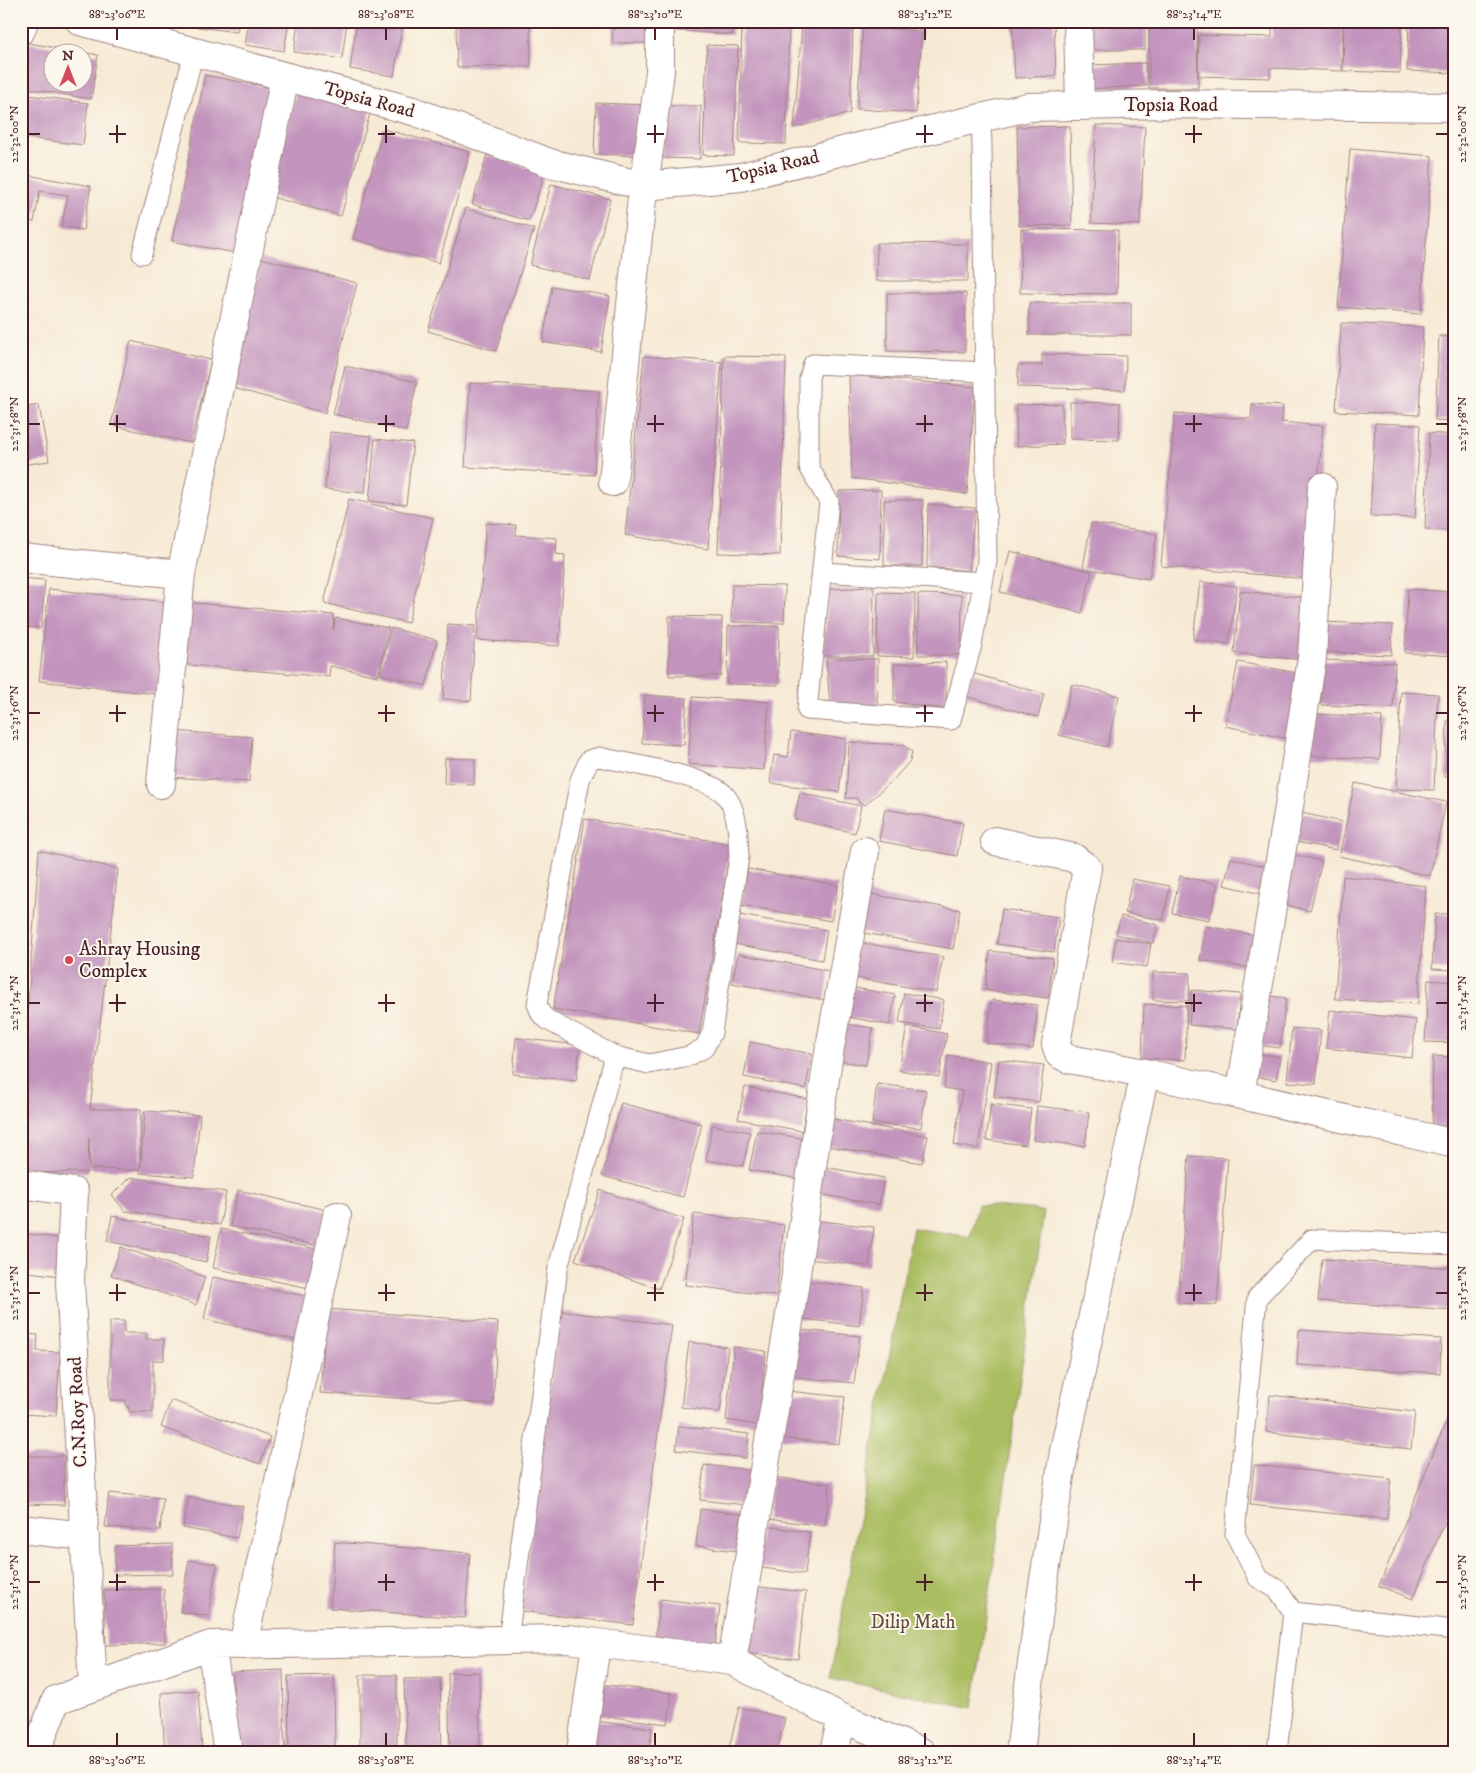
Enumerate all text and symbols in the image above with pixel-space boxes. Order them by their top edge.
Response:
text: 88°23'06"E [89,7,146,22]
text: 88°23'08"E [358,7,415,22]
text: 88°23'10"E [628,7,683,22]
text: 88°23'12"E [898,7,953,22]
text: 88°23'14"E [1166,7,1222,22]
north arrow [42,42,92,92]
text: N [62,47,74,65]
street label: Topsia Road [321,77,418,123]
street label: Topsia Road [1124,94,1218,117]
text: 22°32'00"N [7,105,22,163]
text: 22°32'00"N [1455,105,1470,163]
street label: Topsia Road [725,145,822,189]
text: 22°31'58"N [7,396,22,452]
text: 22°31'58"N [1455,396,1470,452]
text: 22°31'56"N [7,685,22,741]
text: 22°31'56"N [1455,685,1470,741]
place label: Ashray Housing Complex [79,938,201,983]
marker: Ashray Housing Complex [63,954,75,966]
text: 22°31'54"N [7,975,22,1031]
text: 22°31'54"N [1455,975,1470,1031]
text: 22°31'52"N [7,1265,22,1321]
text: 22°31'52"N [1455,1265,1470,1321]
street label: C.N.Roy Road [64,1355,92,1468]
text: 22°31'50"N [7,1554,22,1610]
text: 22°31'50"N [1455,1554,1470,1610]
park label: Dilip Math [871,1611,955,1634]
text: 88°23'06"E [89,1753,146,1768]
text: 88°23'08"E [358,1753,415,1768]
text: 88°23'10"E [628,1753,683,1768]
text: 88°23'12"E [898,1753,953,1768]
text: 88°23'14"E [1166,1753,1222,1768]

